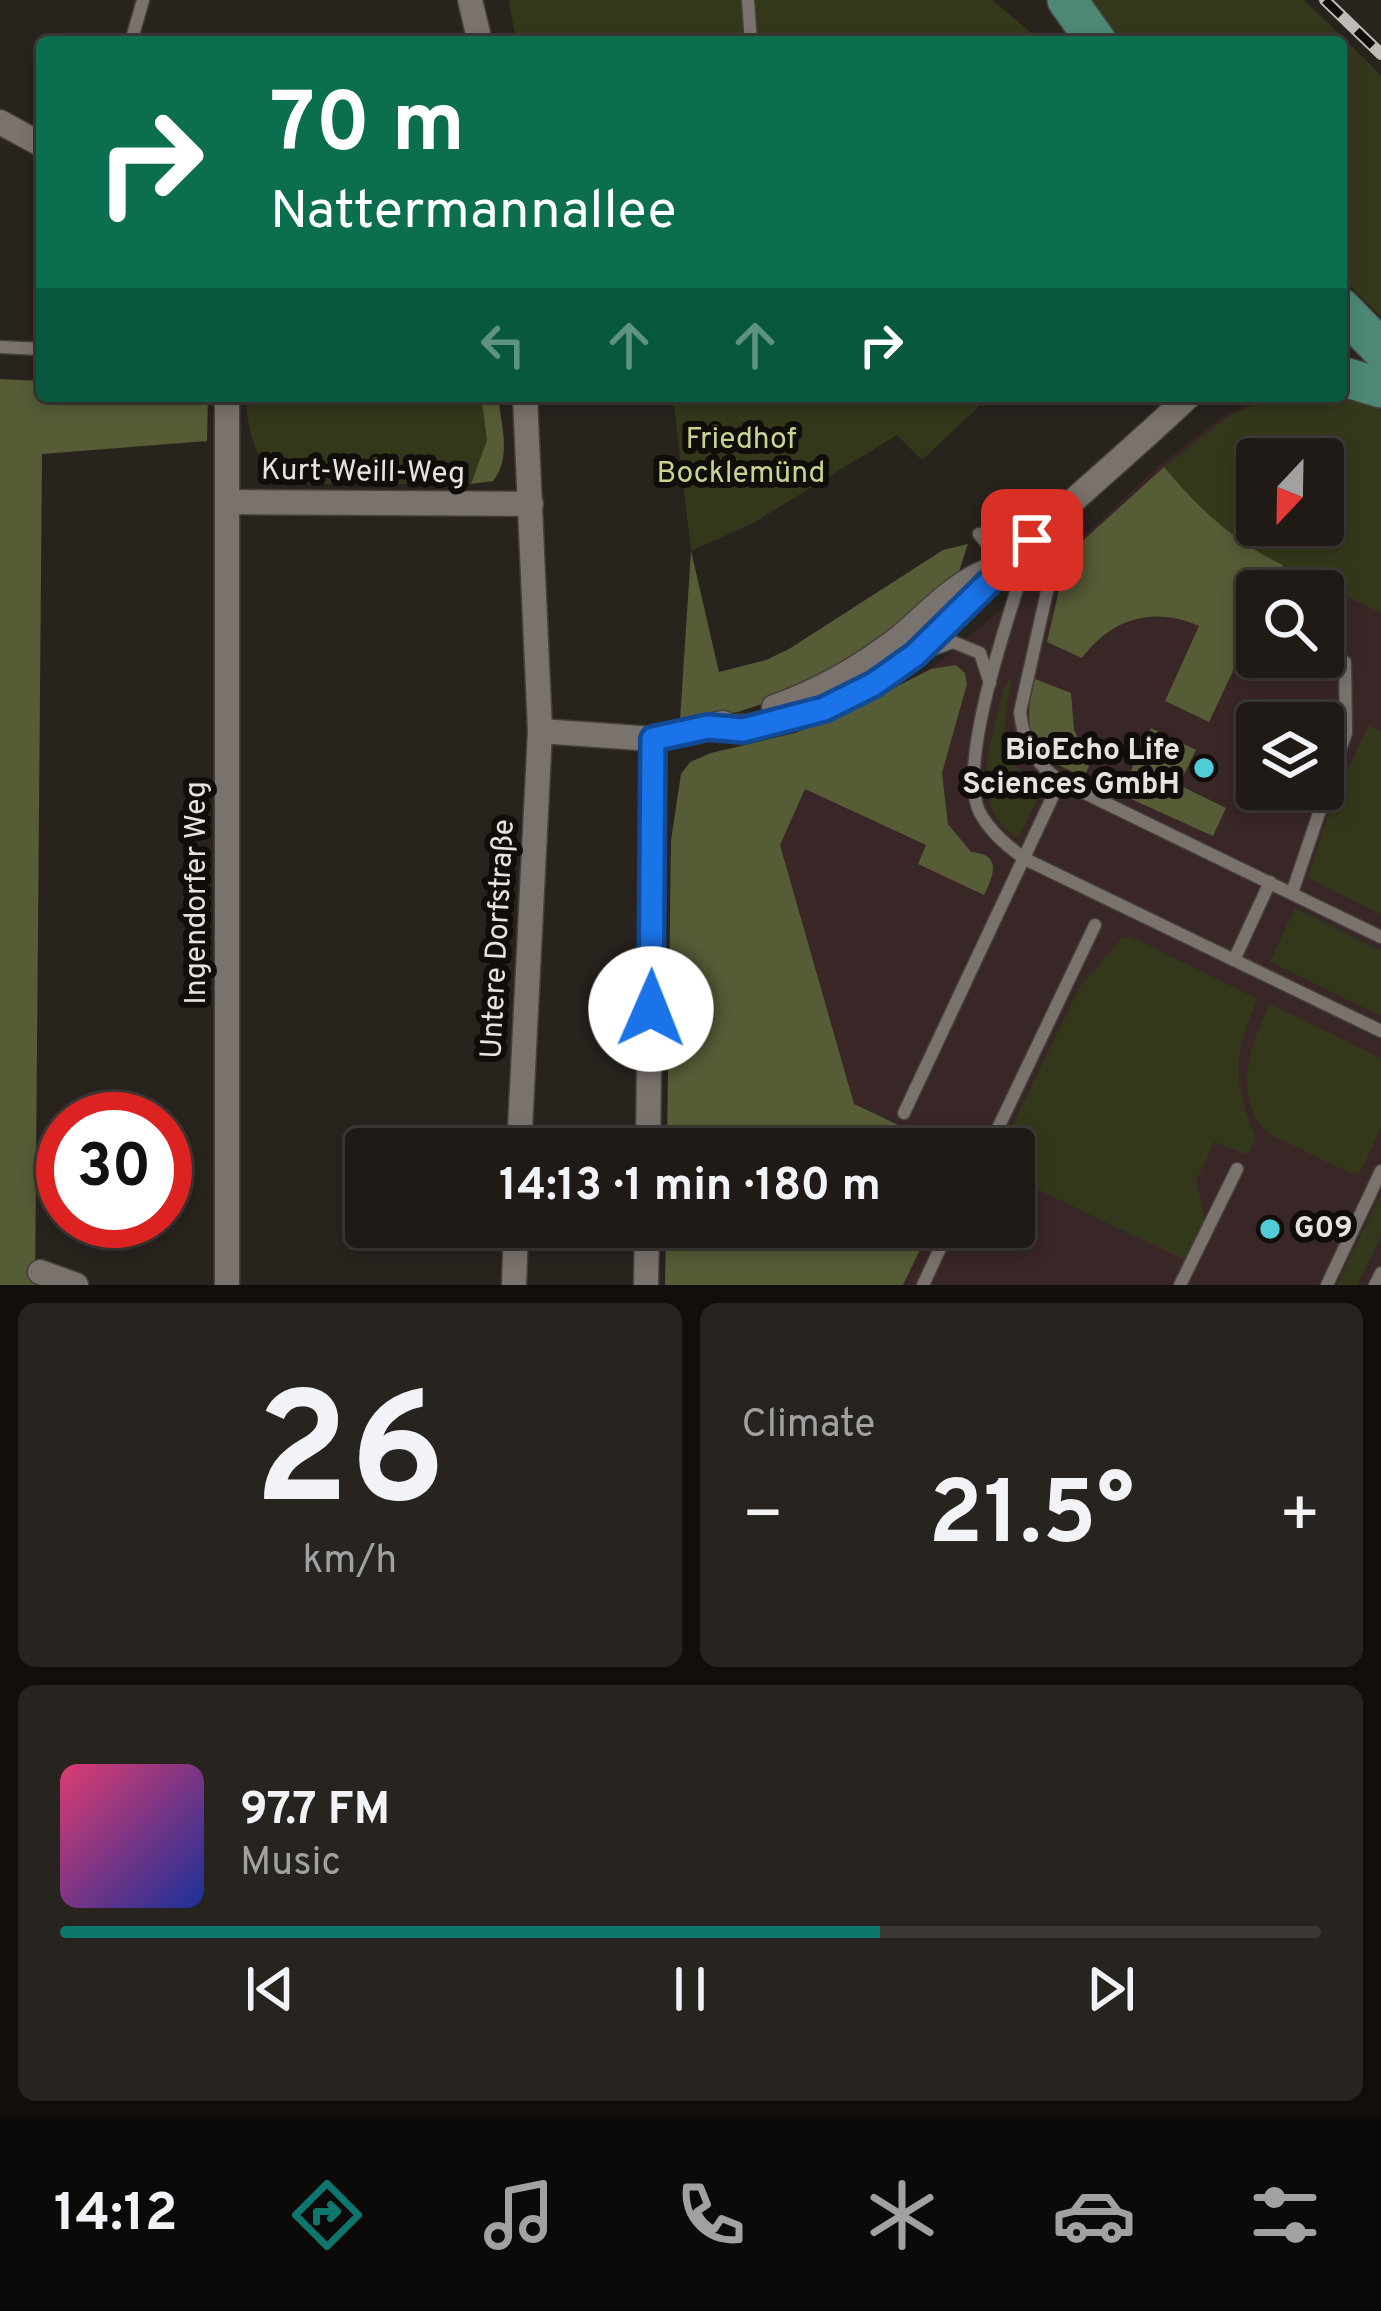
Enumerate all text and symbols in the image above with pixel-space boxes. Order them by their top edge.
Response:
text: 70 m [270,75,465,181]
icon: right [72,84,228,240]
text: Nattermannallee [270,179,677,248]
icon: left [470,312,536,378]
icon: ahead [596,312,662,378]
icon: ahead [722,312,788,378]
icon: right [848,312,914,378]
park label: Friedhof Bocklemünd [657,422,825,493]
north arrow [1236,438,1344,546]
map controls [1236,438,1344,810]
street label: Kurt-Weill-Weg [261,453,465,493]
pin [981,489,1083,591]
icon: arrive [999,507,1065,573]
button: search [1236,570,1344,678]
button: layers [1236,702,1344,810]
place label: BioEcho Life Sciences GmbH [962,733,1180,804]
marker: BioEcho Life Sciences GmbH [1191,755,1217,781]
street label: Ingendorfer Weg [179,781,216,1005]
street label: Untere Dorfstraße [474,818,524,1060]
position arrow [588,946,714,1072]
speed limit sign: 30 [36,1092,192,1248]
text: 14:13 · 1 min · 180 m [499,1159,881,1216]
place label: G09 [1294,1211,1353,1248]
marker: G09 [1257,1216,1283,1242]
text: 26 [254,1361,445,1559]
text: Climate [742,1402,875,1451]
text: 21.5° [928,1462,1134,1575]
text: − [742,1477,784,1560]
text: + [1278,1477,1321,1560]
text: km/h [302,1538,397,1587]
text: 97.7 FM [240,1783,390,1840]
text: Music [240,1840,341,1889]
icon: previous [237,1956,303,2022]
icon: pause [657,1956,723,2022]
icon: next [1078,1956,1144,2022]
icon: directions [285,2173,369,2257]
icon: music [477,2173,561,2257]
icon: phone [669,2173,753,2257]
icon: climate [860,2173,944,2257]
icon: car [1052,2173,1136,2257]
icon: filters [1243,2173,1327,2257]
text: 14:12 [54,2181,178,2250]

